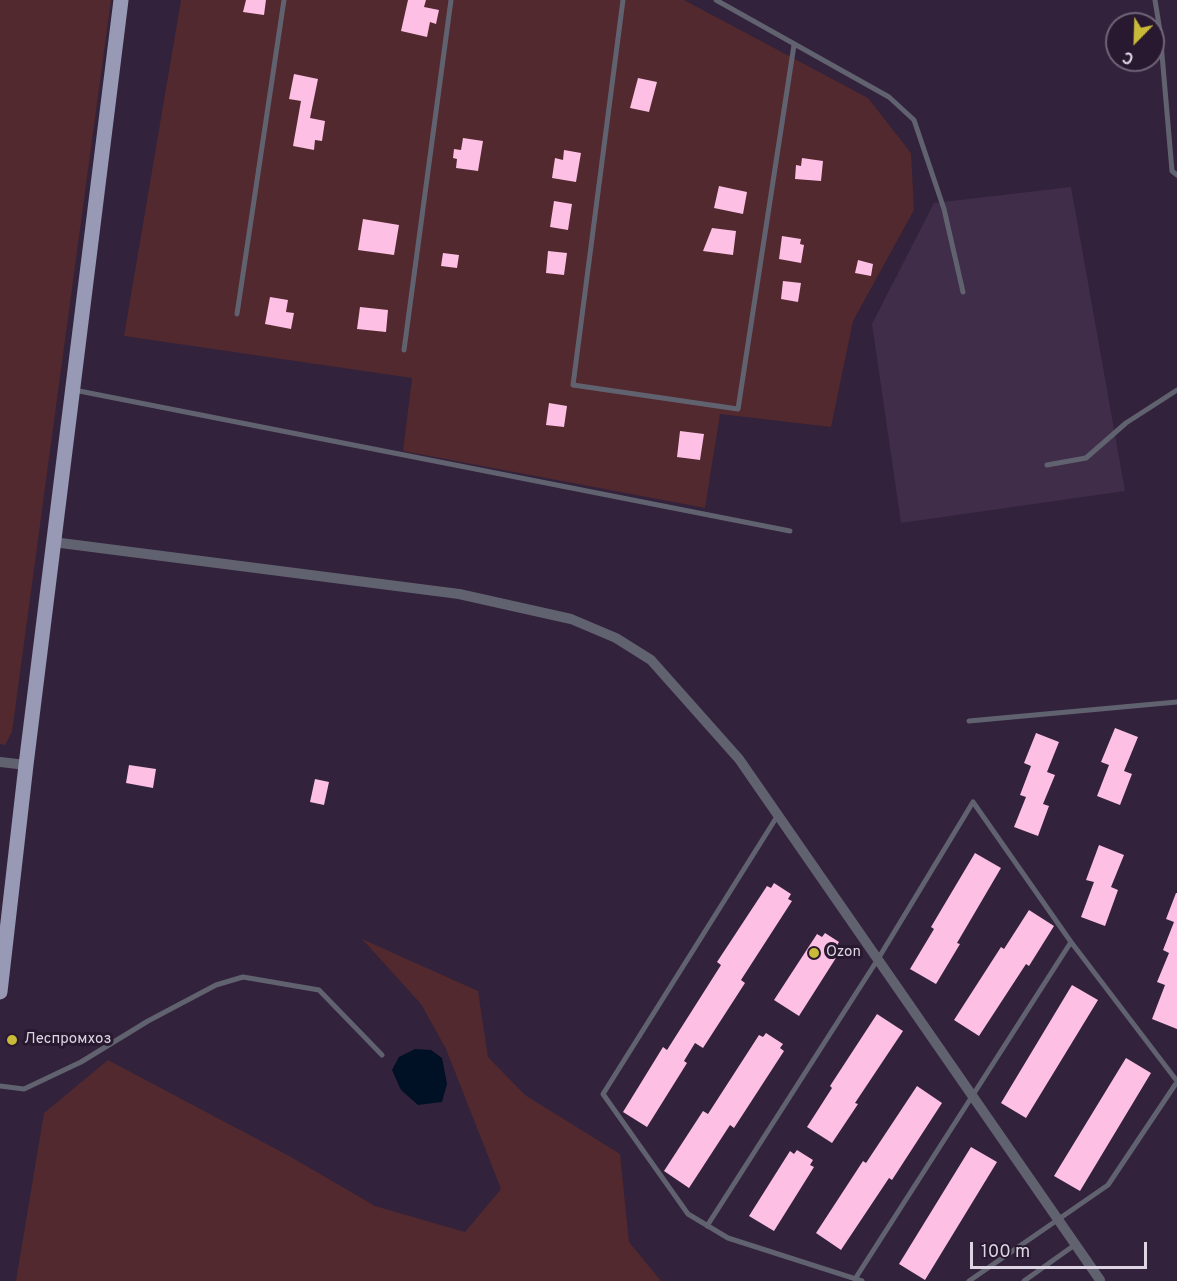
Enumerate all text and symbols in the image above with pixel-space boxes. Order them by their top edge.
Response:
north arrow [1105,12,1165,72]
text: С [1120,46,1137,68]
place label: Ozon [826,944,861,962]
marker: Ozon [807,946,821,960]
place label: Леспромхоз [24,1031,111,1049]
marker: Леспромхоз [5,1033,19,1047]
scale bar [973,1230,1150,1268]
text: 100 m [981,1241,1030,1264]

